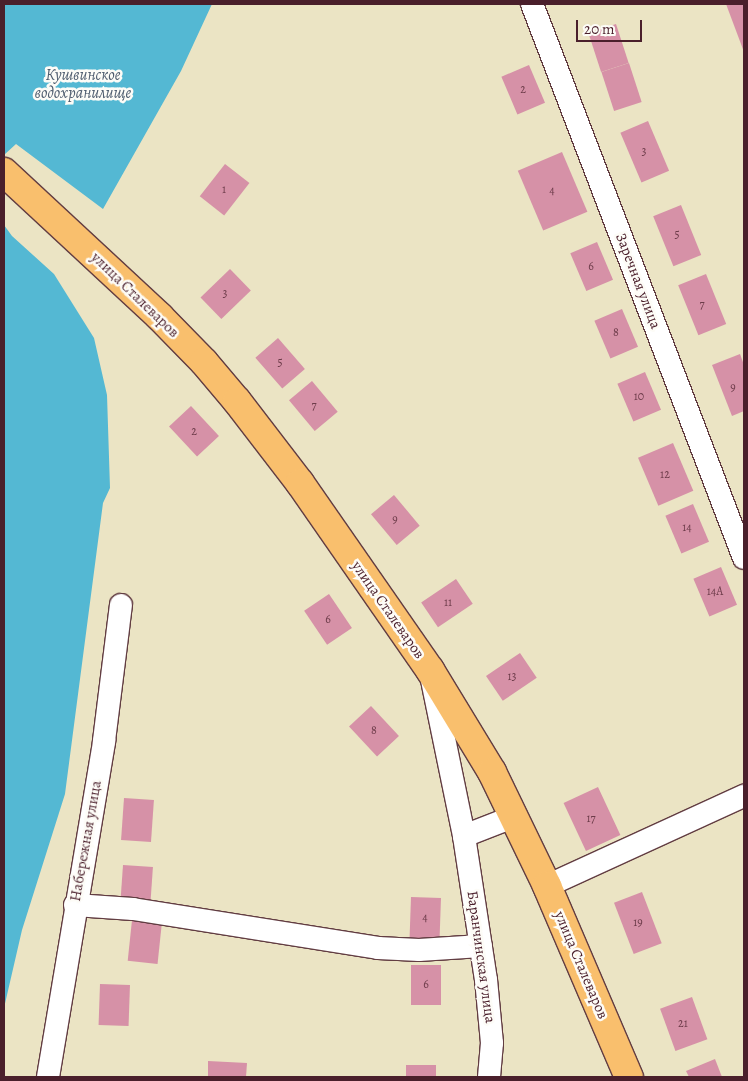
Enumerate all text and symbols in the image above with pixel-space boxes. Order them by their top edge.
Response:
scale bar [578,10,644,42]
text: 20 m [584,19,615,39]
water label: Кушвинское водохранилище [35,65,131,103]
house number: 2 [520,83,526,97]
house number: 3 [642,145,646,159]
house number: 1 [222,183,226,197]
house number: 4 [549,184,555,198]
house number: 5 [674,228,680,242]
street label: Заречная улица [612,231,664,331]
street label: улица Сталеваров [87,249,183,341]
house number: 6 [588,260,594,274]
house number: 3 [223,287,227,301]
house number: 7 [699,298,705,312]
house number: 8 [613,326,619,340]
house number: 5 [277,356,283,370]
house number: 9 [730,381,736,395]
house number: 10 [634,390,644,404]
house number: 7 [311,399,317,413]
house number: 2 [191,425,197,439]
house number: 12 [660,468,670,482]
house number: 9 [392,513,398,527]
house number: 14 [682,521,692,535]
street label: улица Сталеваров [348,558,428,662]
house number: 14А [707,585,723,599]
house number: 11 [444,596,452,610]
house number: 6 [325,613,331,627]
house number: 13 [507,670,517,684]
house number: 8 [371,724,377,738]
street label: Набережная улица [67,779,105,903]
house number: 17 [586,812,596,826]
street label: Баранчинская улица [463,890,499,1024]
street label: улица Сталеваров [550,908,612,1022]
house number: 4 [422,911,428,925]
house number: 19 [633,916,643,930]
house number: 6 [423,978,429,992]
house number: 21 [678,1017,688,1031]

